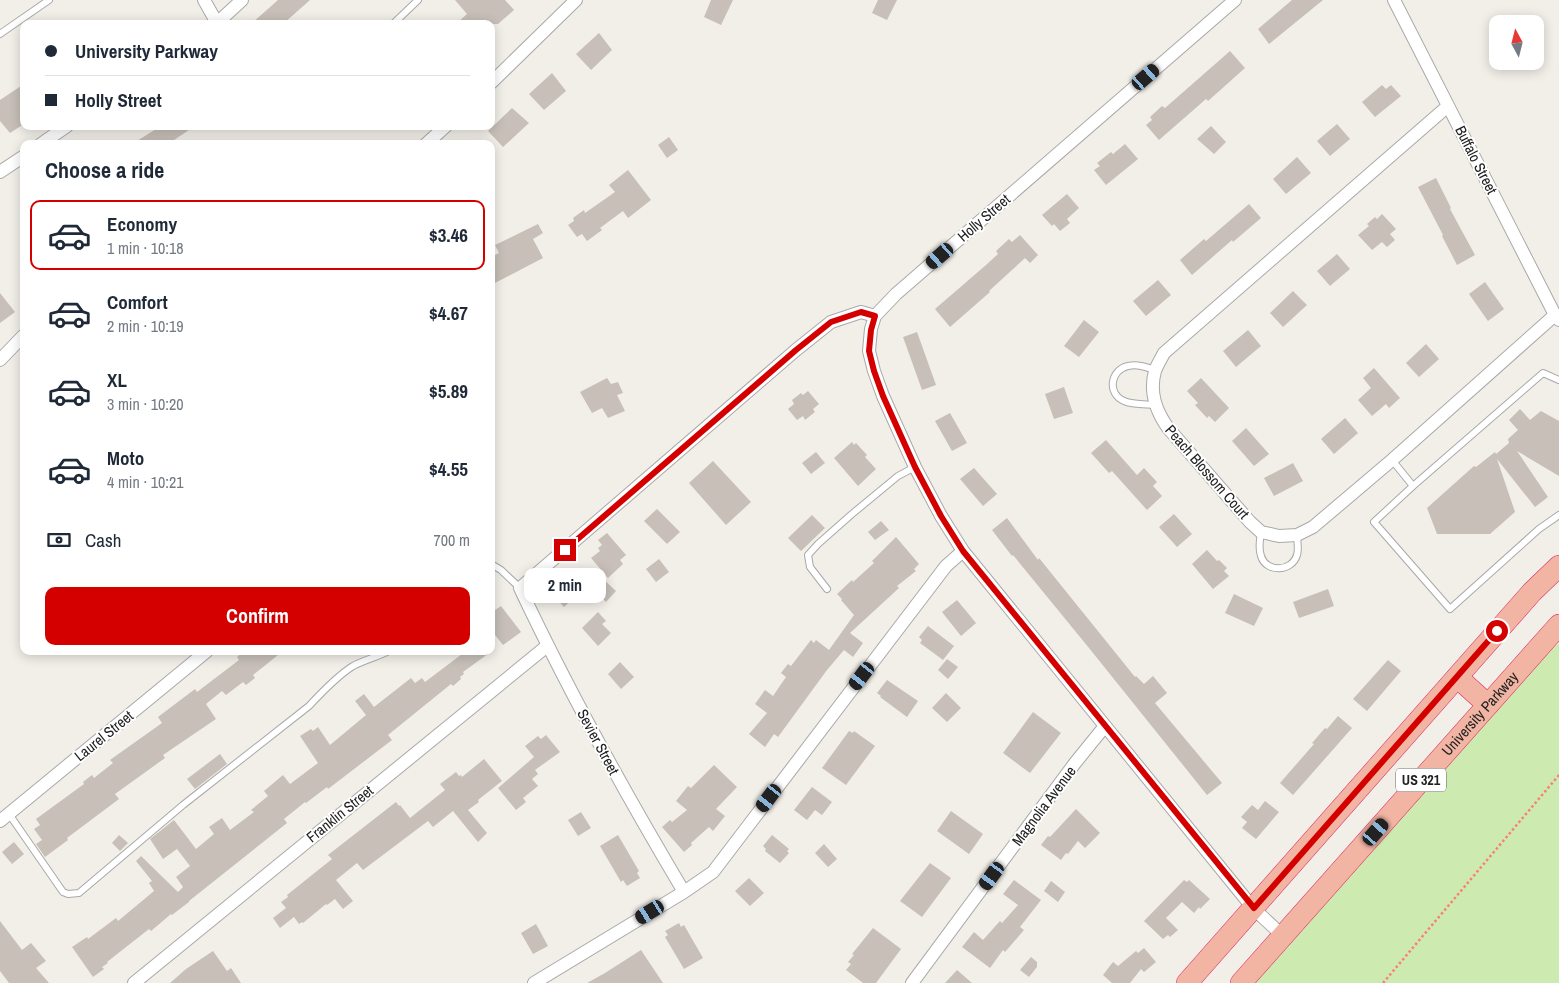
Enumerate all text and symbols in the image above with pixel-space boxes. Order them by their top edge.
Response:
north arrow [1489,15,1544,70]
map controls [1489,15,1544,70]
text: University Parkway [75,38,218,64]
car [1129,61,1162,93]
text: Holly Street [75,87,162,113]
street label: Buffalo Street [1450,122,1503,198]
text: Choose a ride [45,155,164,185]
street label: Holly Street [953,188,1015,246]
text: Economy [107,211,177,237]
icon: car [47,213,92,258]
text: $3.46 [429,222,468,248]
text: 1 min · 10:18 [107,237,184,259]
car [923,240,956,272]
text: Comfort [107,289,168,315]
icon: car [47,291,92,336]
text: $4.67 [429,300,468,326]
text: 2 min · 10:19 [107,315,184,337]
text: XL [107,367,127,393]
icon: car [47,369,92,414]
text: $5.89 [429,378,468,404]
text: 3 min · 10:20 [107,393,184,415]
street label: Peach Blossom Court [1160,420,1255,524]
text: Moto [107,445,144,471]
icon: car [47,447,92,492]
text: $4.55 [429,456,468,482]
text: 4 min · 10:21 [107,471,184,493]
icon: cash [45,526,73,554]
text: Cash [85,527,121,553]
text: 700 m [434,529,470,551]
route end [554,539,576,561]
callout: 2 min [524,568,606,602]
text: 2 min [548,574,582,596]
button: Confirm [45,587,470,645]
route start [1486,620,1508,642]
car [846,660,877,692]
street label: University Parkway [1437,666,1523,760]
street label: Laurel Street [70,705,138,766]
street label: Sevier Street [572,705,625,779]
street label: Magnolia Avenue [1007,761,1081,850]
road number: US 321 [1396,768,1446,792]
street label: Franklin Street [302,780,378,847]
car [753,782,784,814]
car [1360,816,1391,848]
car [977,859,1006,893]
car [633,898,666,926]

